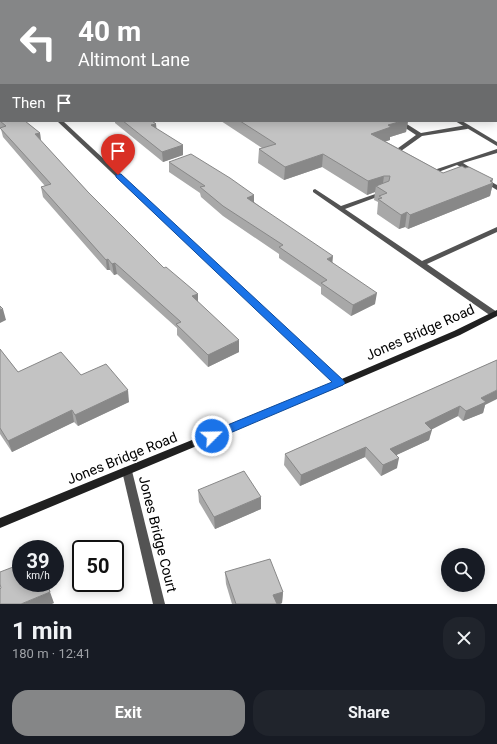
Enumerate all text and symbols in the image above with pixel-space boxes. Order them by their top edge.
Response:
text: 40 m [78,15,141,48]
icon: left [12,16,64,68]
text: Altimont Lane [78,49,190,70]
icon: arrive [53,92,75,114]
text: Then [12,94,45,112]
pin [101,134,135,175]
icon: arrive [107,140,129,162]
street label: Jones Bridge Road [363,301,477,363]
position arrow [191,415,233,457]
street label: Jones Bridge Road [65,429,179,487]
street label: Jones Bridge Court [136,474,180,594]
speed limit sign: 50 [72,540,124,592]
map controls [441,548,485,592]
button: search [441,548,485,592]
text: 39 [27,549,49,573]
text: km/h [26,570,50,581]
text: 1 min [12,617,72,645]
button: close [443,617,485,659]
text: 180 m · 12:41 [12,646,91,661]
button: Exit [12,690,245,736]
button: Share [253,690,485,736]

